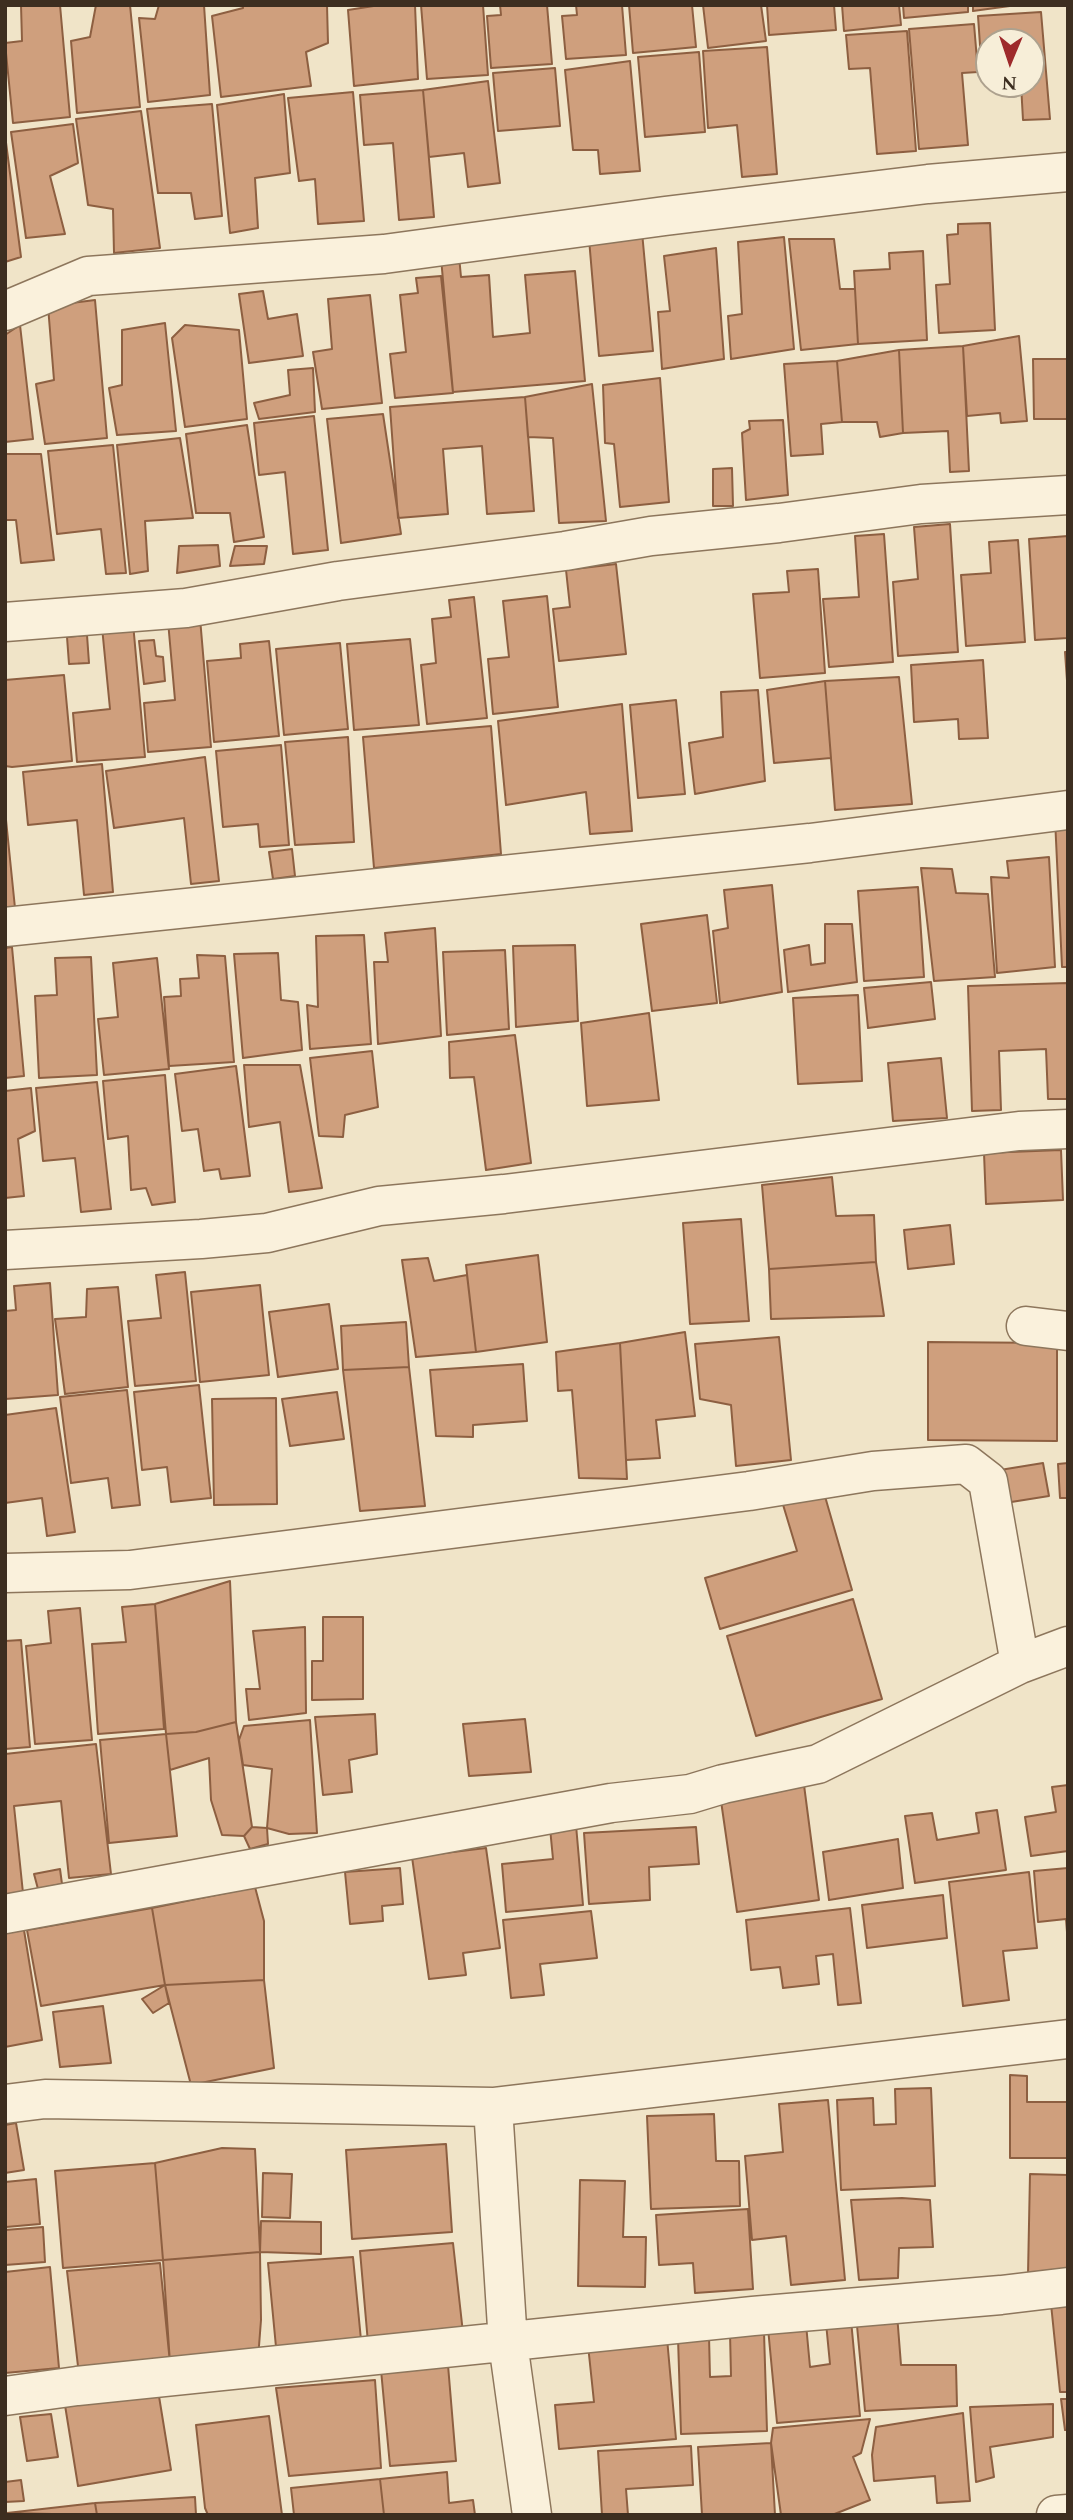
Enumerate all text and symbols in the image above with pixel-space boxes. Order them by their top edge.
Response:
north arrow [975,28,1045,98]
text: N [1001,68,1018,97]

